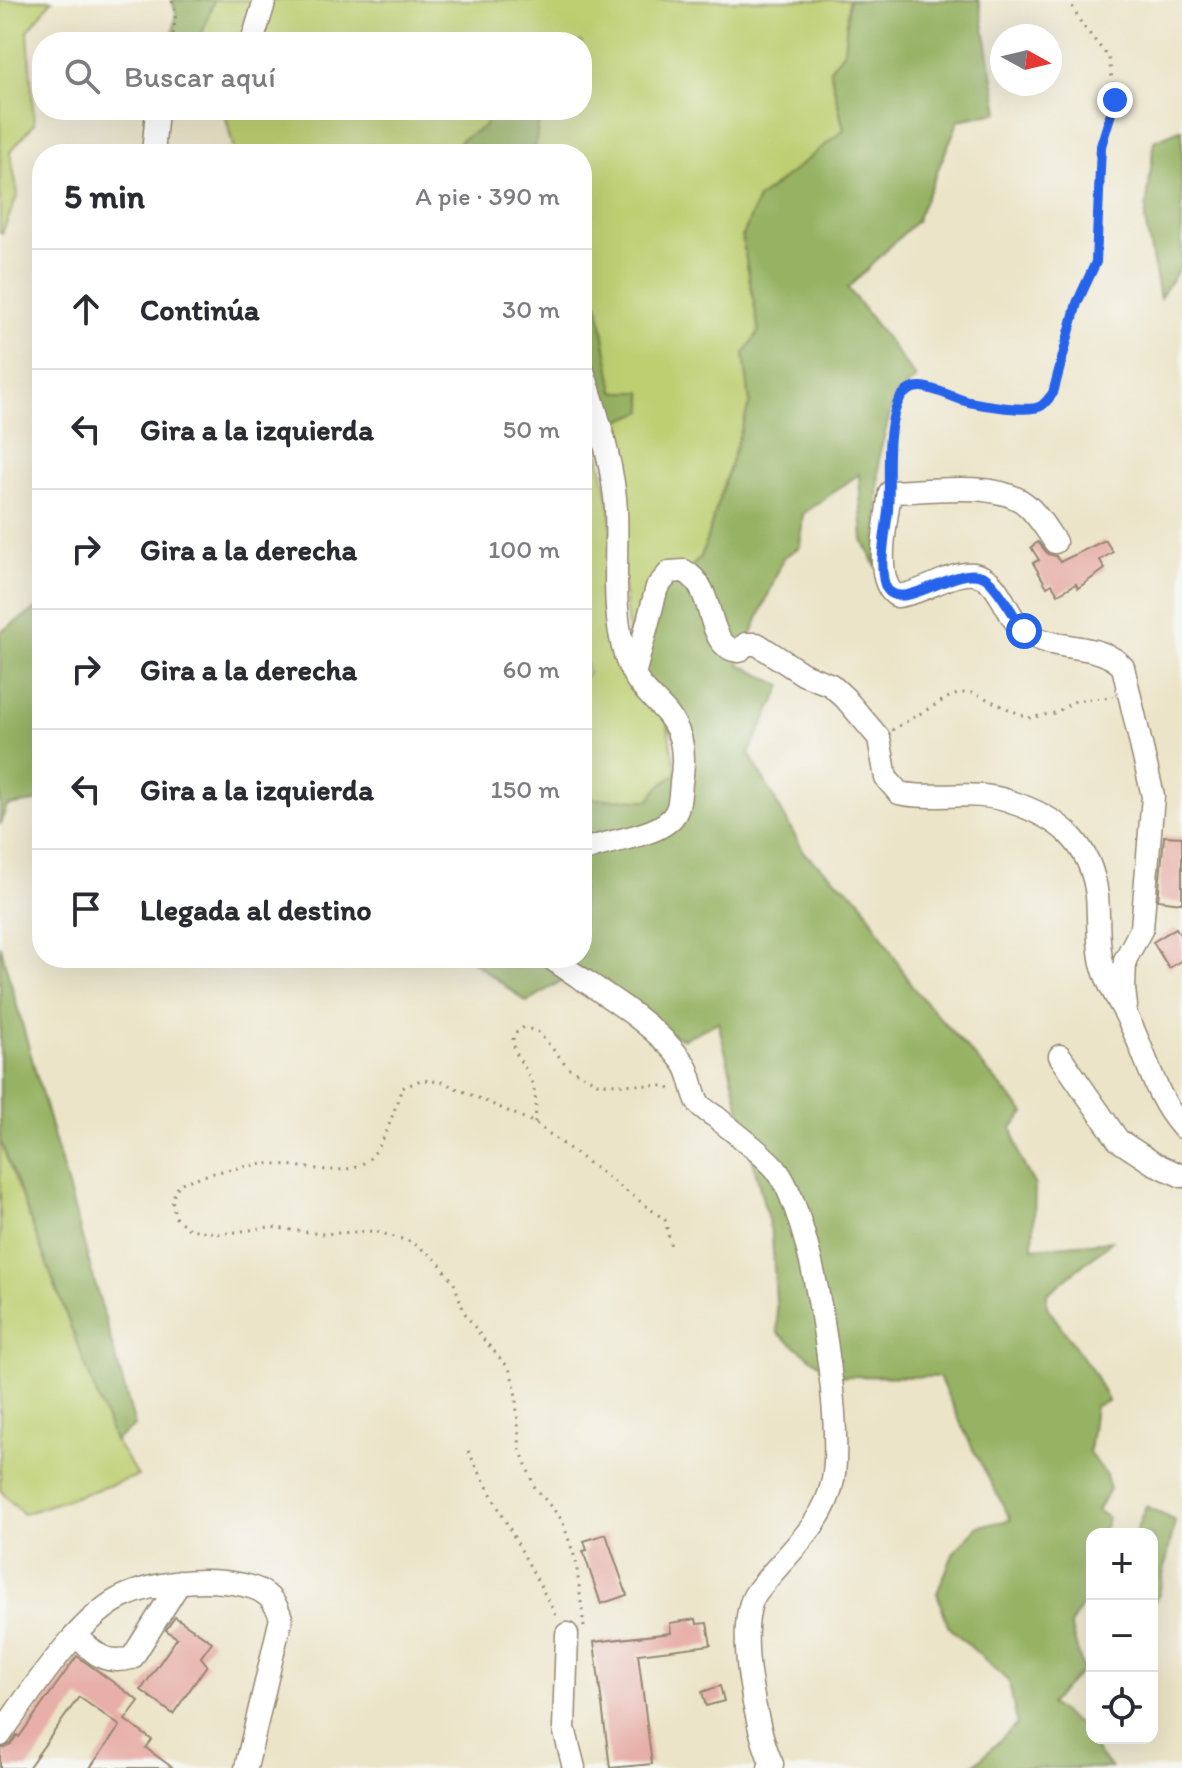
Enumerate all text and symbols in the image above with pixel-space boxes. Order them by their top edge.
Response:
north arrow [990,24,1062,96]
search box [32,32,592,120]
icon: search [60,54,104,98]
text: Buscar aquí [124,58,276,95]
route end [1097,82,1133,118]
text: 5 min [64,176,145,217]
text: A pie · 390 m [415,180,560,212]
icon: ahead [64,287,108,331]
text: Continúa [140,291,260,328]
text: 30 m [502,293,560,325]
icon: left [64,407,108,451]
text: Gira a la izquierda [140,411,374,448]
text: 50 m [503,413,560,445]
icon: right [64,527,108,571]
text: Gira a la derecha [140,531,357,568]
text: 100 m [488,533,560,565]
route start [1006,613,1042,649]
icon: right [64,647,108,691]
text: Gira a la derecha [140,651,357,688]
text: 60 m [503,653,560,685]
icon: left [64,767,108,811]
text: Gira a la izquierda [140,771,374,808]
text: 150 m [491,773,560,805]
icon: arrive [64,887,108,931]
text: Llegada al destino [140,891,372,928]
map controls [1086,1528,1158,1744]
button: + [1086,1528,1158,1600]
button: − [1086,1600,1158,1672]
button: locate [1086,1672,1158,1744]

